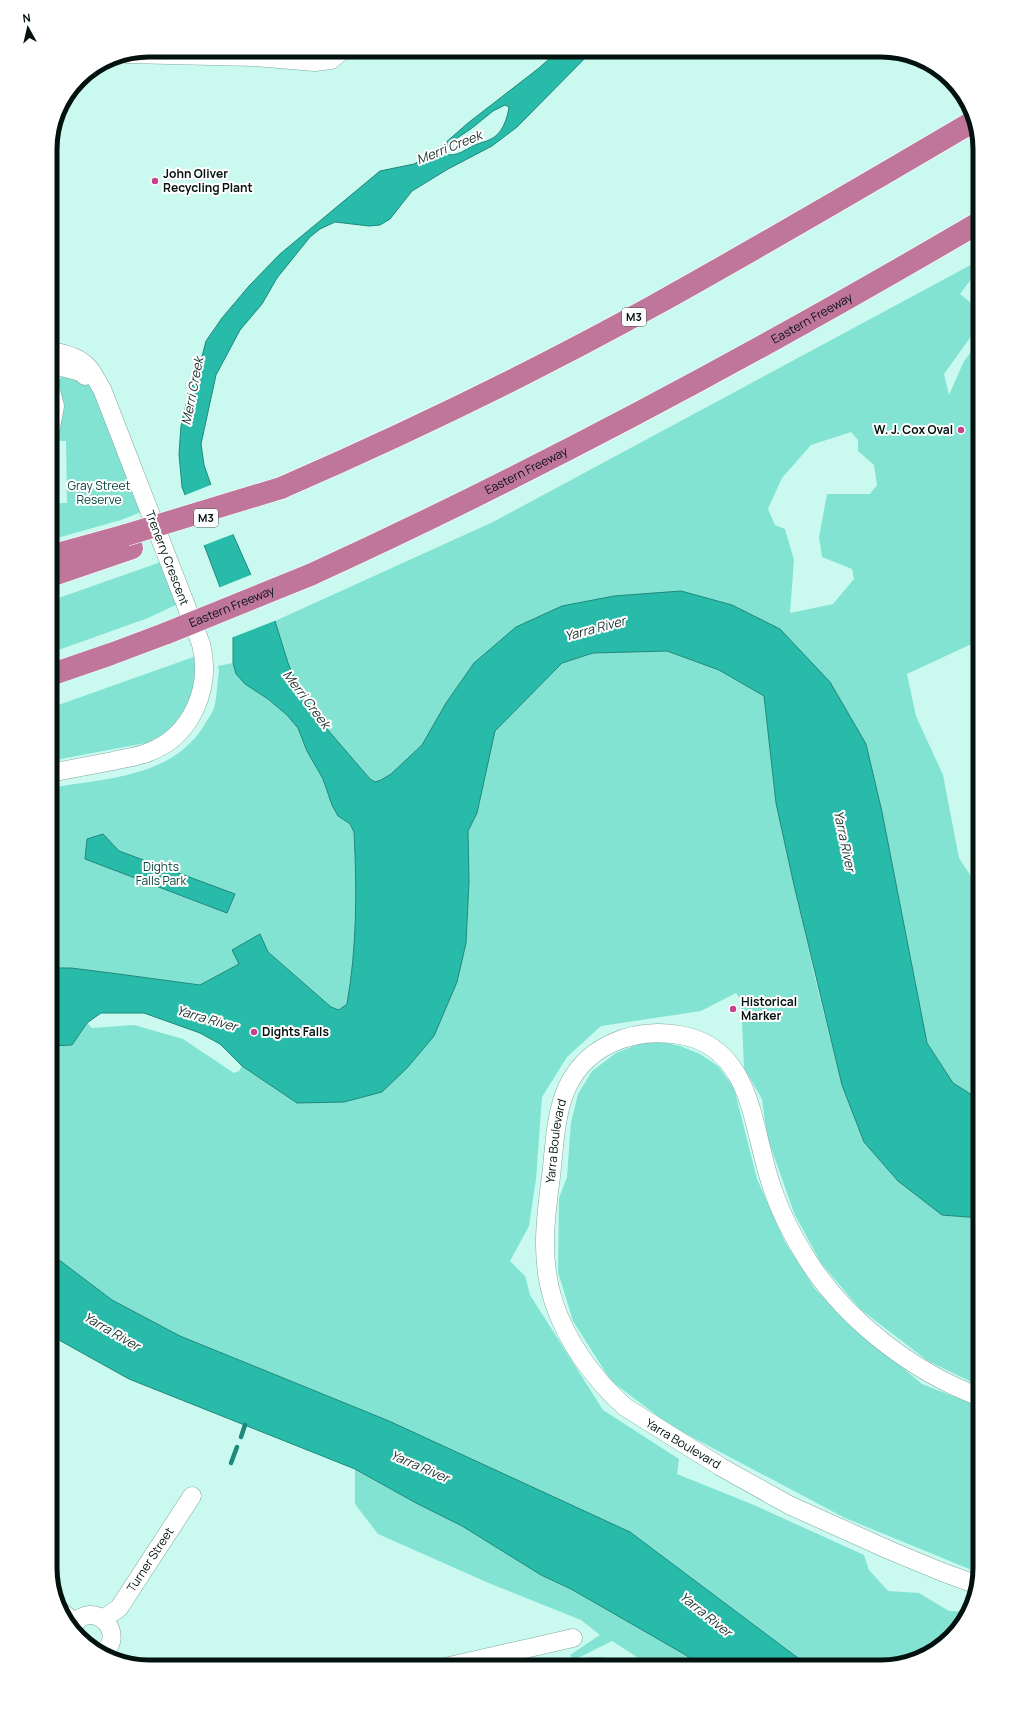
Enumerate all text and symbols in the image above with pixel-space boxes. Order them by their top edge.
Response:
north arrow [8,8,48,48]
text: N [22,10,32,26]
water label: Merri Creek [414,125,487,168]
place label: John Oliver Recycling Plant [163,165,253,196]
marker: John Oliver Recycling Plant [150,176,160,186]
street label: Eastern Freeway [768,288,856,348]
road number: M3 [622,308,646,326]
water label: Merri Creek [177,353,208,427]
place label: W. J. Cox Oval [874,421,953,438]
marker: W. J. Cox Oval [956,425,966,435]
street label: Eastern Freeway [482,442,571,498]
park label: Gray Street Reserve [68,477,131,508]
street label: Trenerry Crescent [142,508,193,608]
road number: M3 [194,509,218,527]
street label: Eastern Freeway [186,581,278,631]
water label: Yarra River [563,611,630,645]
water label: Merri Creek [279,666,336,734]
water label: Yarra River [830,809,861,876]
park label: Dights Falls Park [136,858,187,889]
place label: Historical Marker [741,993,797,1024]
water label: Yarra River [175,1001,242,1036]
marker: Historical Marker [728,1004,738,1014]
place label: Dights Falls [262,1023,329,1040]
marker: Dights Falls [249,1027,259,1037]
street label: Yarra Boulevard [541,1097,570,1184]
water label: Yarra River [81,1308,145,1355]
street label: Yarra Boulevard [643,1414,724,1473]
water label: Yarra River [388,1446,454,1487]
street label: Turner Street [123,1524,177,1595]
water label: Yarra River [676,1587,738,1642]

